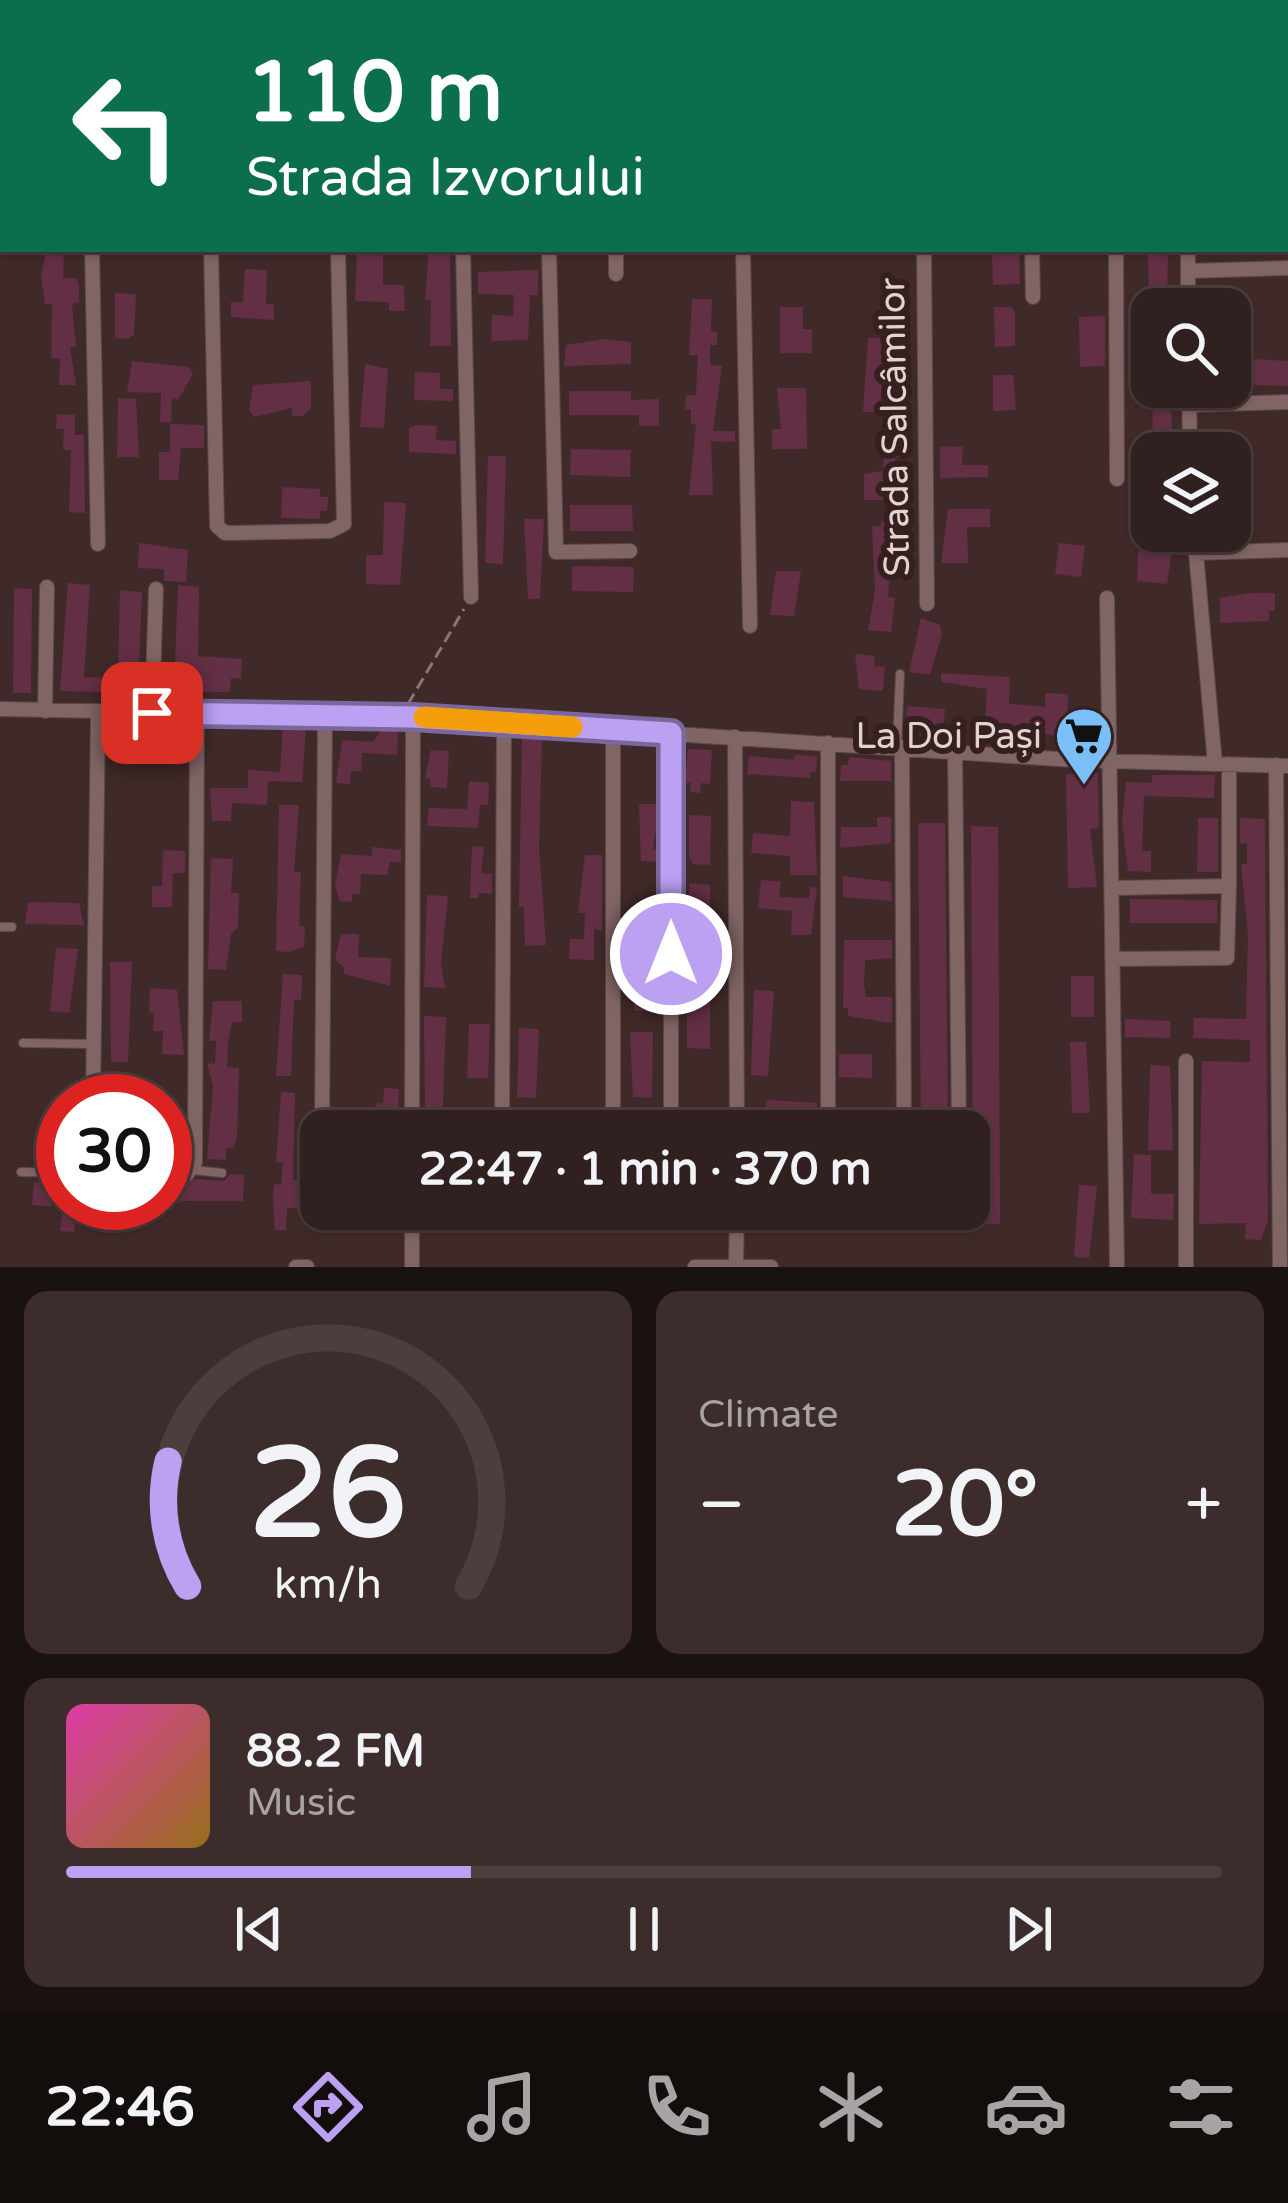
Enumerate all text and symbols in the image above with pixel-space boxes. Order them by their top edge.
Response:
text: 110 m [246,43,503,144]
icon: left [48,48,204,204]
text: Strada Izvorului [246,145,645,210]
street label: Strada Salcâmilor [871,277,919,577]
map controls [1131,288,1251,552]
button: search [1131,288,1251,408]
button: layers [1131,432,1251,552]
pin [101,662,203,764]
icon: arrive [119,680,185,746]
supermarket icon: La Doi Pași [1053,705,1115,787]
place label: La Doi Pași [855,715,1042,758]
position arrow [608,891,734,1017]
speed limit sign: 30 [36,1074,192,1230]
text: 22:47 · 1 min · 370 m [419,1143,871,1197]
text: Climate [698,1391,838,1438]
text: 26 [250,1420,406,1571]
text: 20° [891,1451,1038,1560]
text: − [698,1465,745,1545]
text: + [1185,1465,1222,1545]
text: km/h [274,1558,382,1609]
text: 88.2 FM [246,1725,425,1779]
text: Music [246,1779,356,1826]
icon: previous [226,1896,292,1962]
icon: pause [611,1896,677,1962]
icon: next [996,1896,1062,1962]
icon: directions [286,2065,370,2149]
icon: music [460,2065,544,2149]
icon: phone [635,2065,719,2149]
icon: climate [809,2065,893,2149]
icon: car [984,2065,1068,2149]
icon: filters [1159,2065,1243,2149]
text: 22:46 [45,2075,195,2140]

